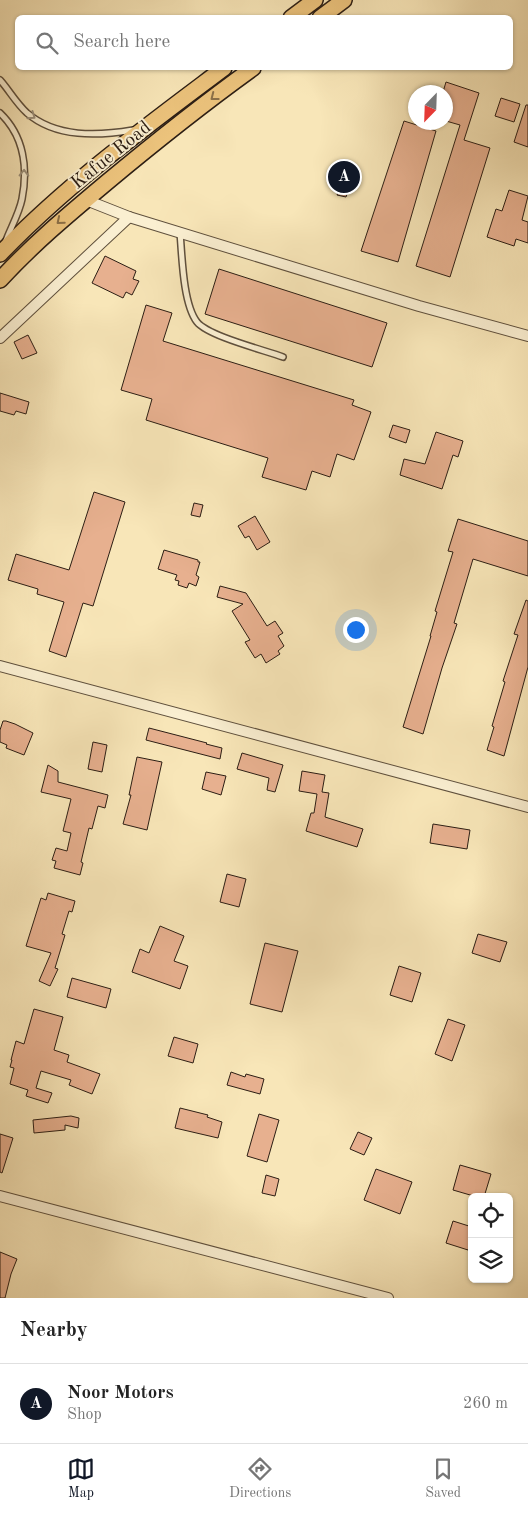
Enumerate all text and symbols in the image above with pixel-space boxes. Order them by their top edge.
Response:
search box [15,15,513,70]
icon: search [33,29,61,57]
text: Search here [73,33,170,52]
north arrow [408,85,453,130]
one-way arrow [210,91,220,100]
one-way arrow [26,110,36,119]
street label: Kafue Road [68,118,155,194]
pin: A [328,158,360,196]
one-way arrow [19,169,29,176]
one-way arrow [57,215,66,224]
your location [343,617,369,643]
map controls [468,1193,513,1283]
button: locate [468,1193,513,1238]
button: layers [468,1238,513,1283]
text: Nearby [20,1320,88,1341]
text: Noor Motors [67,1384,174,1403]
text: A [30,1396,42,1412]
text: 260 m [463,1396,508,1412]
text: Shop [67,1407,102,1423]
tab: Map [67,1455,95,1502]
tab: Directions [229,1455,291,1502]
tab: Saved [425,1455,461,1502]

